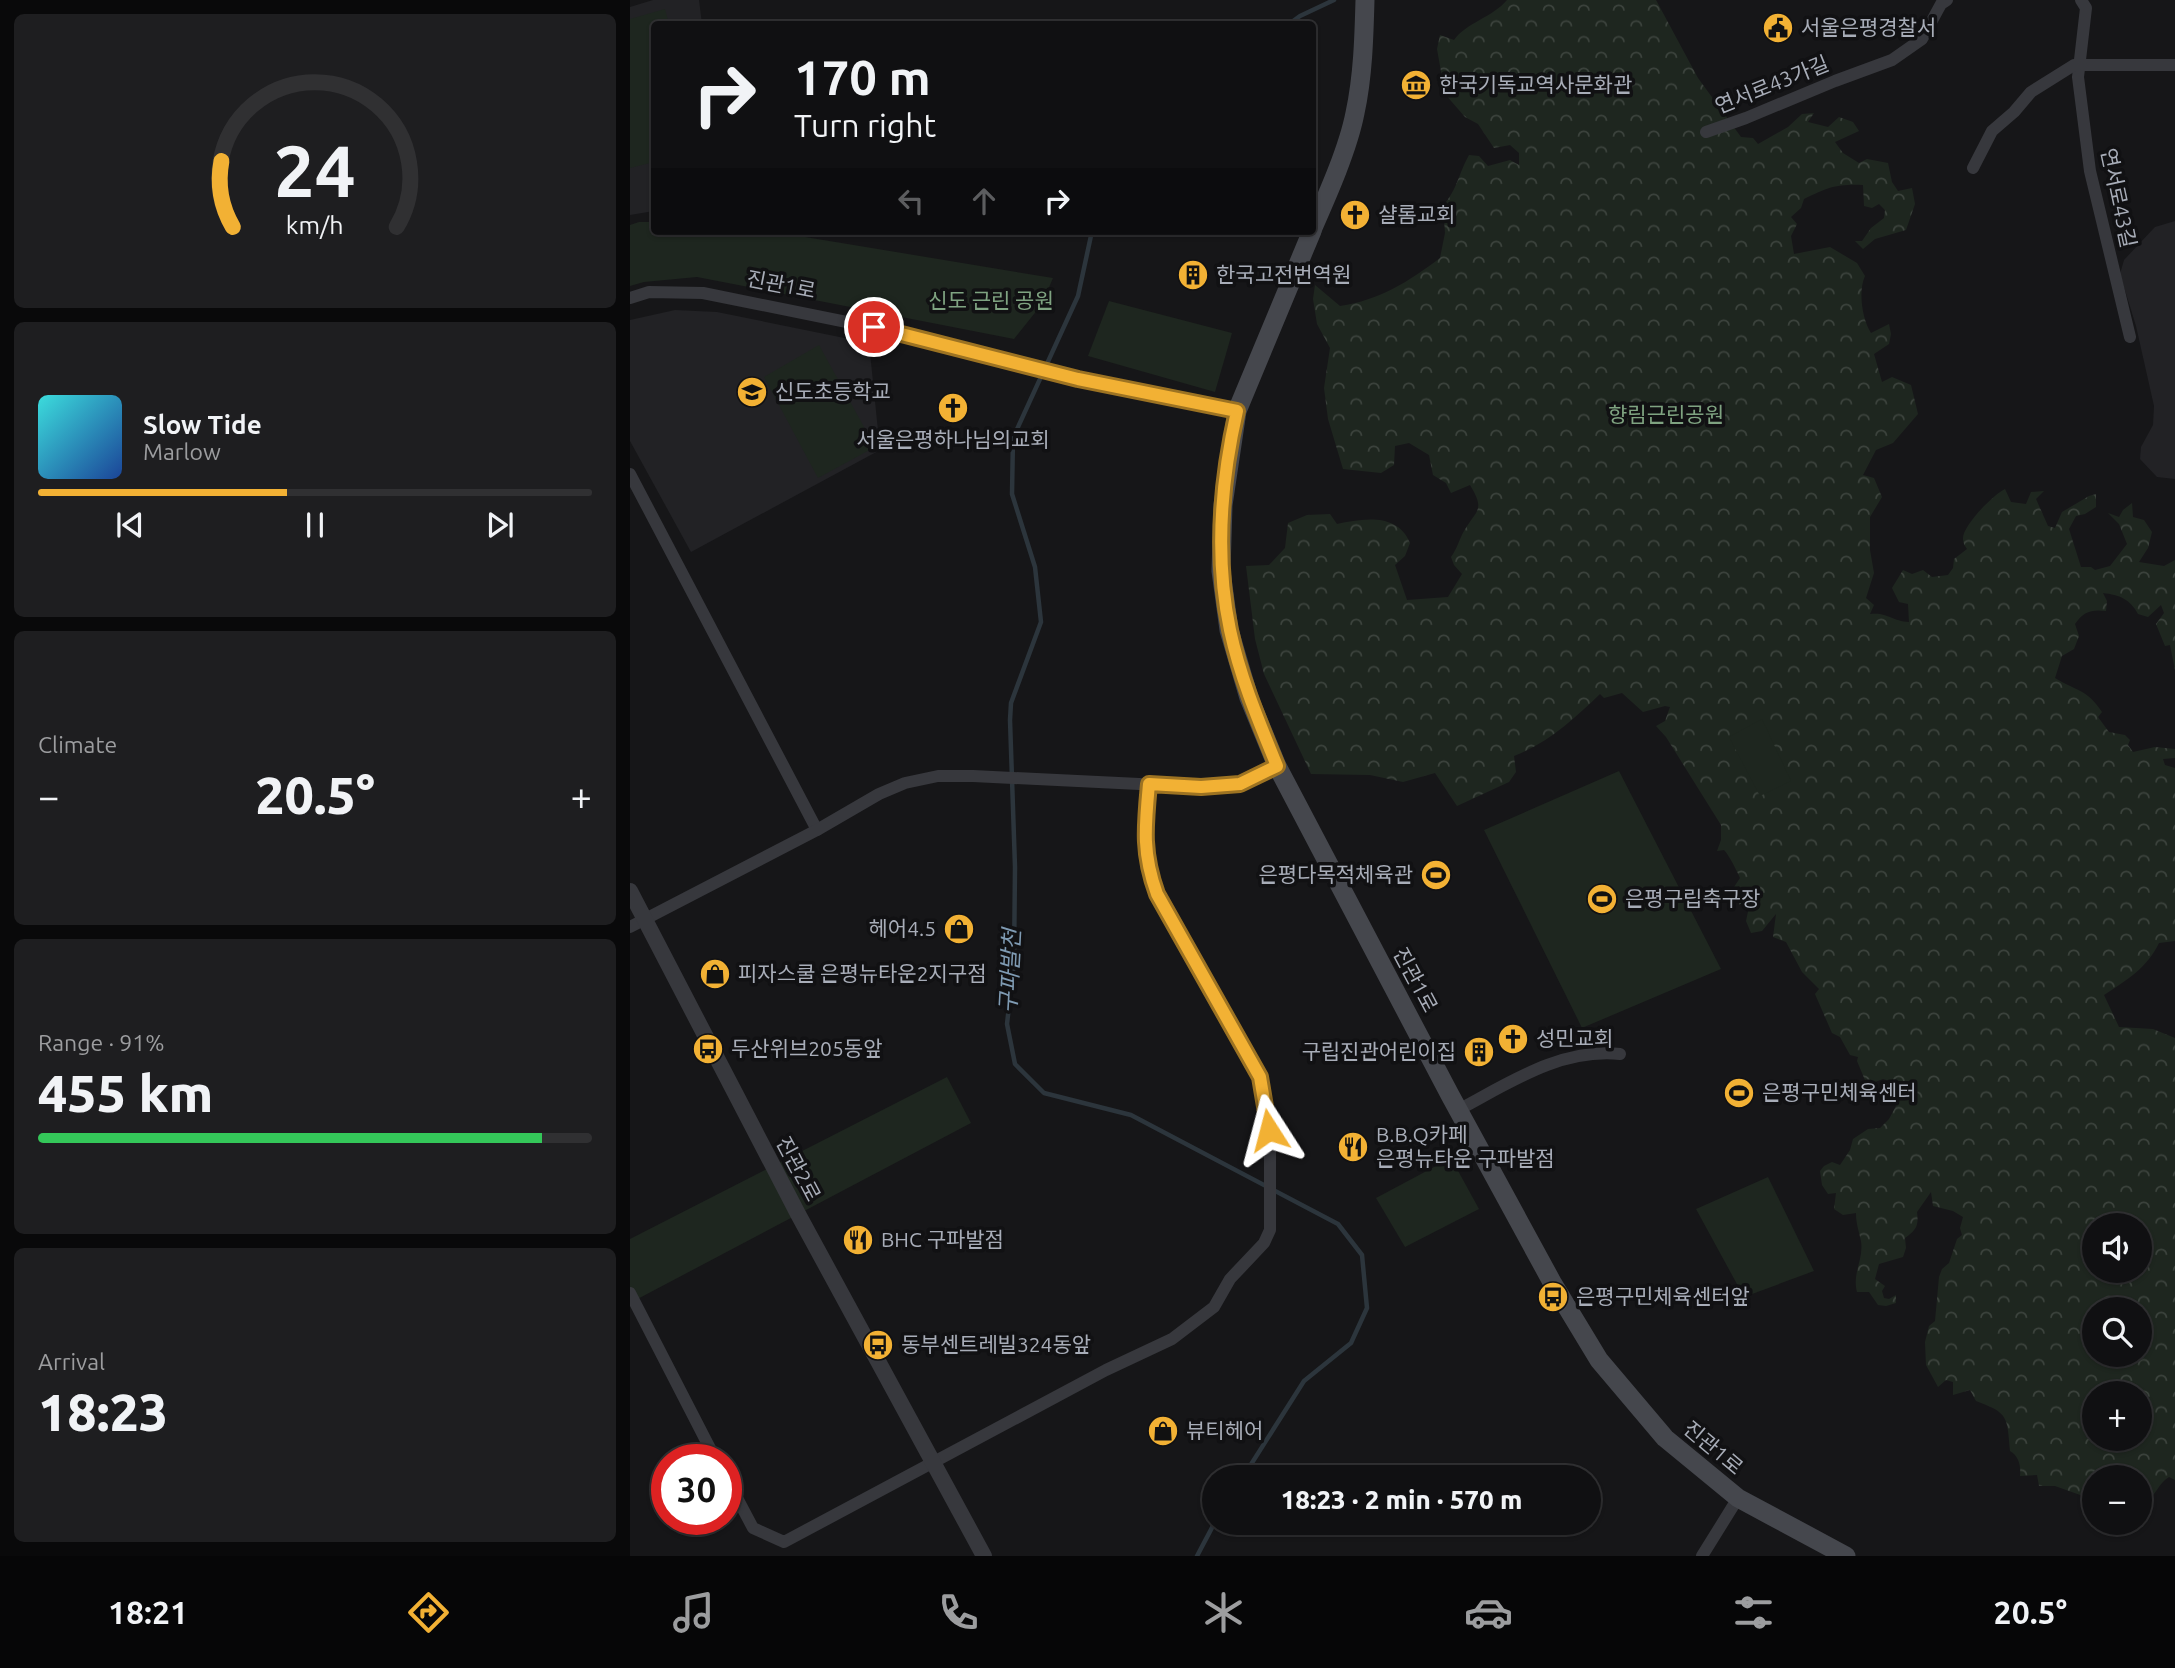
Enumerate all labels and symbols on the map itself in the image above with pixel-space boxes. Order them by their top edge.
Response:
public building icon: 서울은평경찰서 [1761,11,1795,45]
place label: 서울은평경찰서 [1801,15,1936,39]
street label: 연서로43가길 [1711,50,1832,118]
museum icon: 한국기독교역사문화관 [1399,68,1433,102]
place label: 한국기독교역사문화관 [1439,72,1632,96]
street label: 연서로43길 [2097,146,2141,250]
church icon: 샬롬교회 [1338,198,1372,232]
place label: 샬롬교회 [1378,202,1455,226]
building icon: 한국고전번역원 [1176,258,1210,292]
place label: 한국고전번역원 [1216,262,1351,286]
street label: 진관1로 [745,266,818,302]
park label: 신도 근린 공원 [928,288,1054,312]
pin [844,297,904,357]
school or university icon: 신도초등학교 [735,375,769,409]
place label: 신도초등학교 [775,379,891,403]
church icon: 서울은평하나님의교회 [936,391,970,425]
park label: 향림근린공원 [1608,402,1724,426]
place label: 서울은평하나님의교회 [856,427,1050,451]
sports icon: 은평다목적체육관 [1419,858,1453,892]
place label: 은평다목적체육관 [1258,862,1413,886]
sports icon: 은평구립축구장 [1585,882,1619,916]
place label: 은평구립축구장 [1625,886,1760,910]
shop icon: 헤어4.5 [942,912,976,946]
place label: 헤어4.5 [869,916,936,940]
water label: 구파발천 [995,925,1024,1014]
street label: 진관1로 [1389,943,1443,1016]
shop icon: 피자스쿨 은평뉴타운2지구점 [698,957,732,991]
place label: 피자스쿨 은평뉴타운2지구점 [738,961,987,985]
church icon: 성민교회 [1496,1022,1530,1056]
place label: 성민교회 [1536,1026,1613,1050]
bus stop icon: 두산위브205동앞 [691,1032,725,1066]
building icon: 구립진관어린이집 [1462,1035,1496,1069]
place label: 두산위브205동앞 [731,1036,882,1060]
place label: 구립진관어린이집 [1301,1039,1456,1063]
sports icon: 은평구민체육센터 [1722,1076,1756,1110]
place label: 은평구민체육센터 [1762,1080,1917,1104]
position arrow [1232,1093,1306,1167]
place label: B.B.Q카페 은평뉴타운 구파발점 [1376,1122,1555,1170]
restaurant icon: B.B.Q카페 은평뉴타운 구파발점 [1336,1130,1370,1164]
street label: 진관2로 [772,1132,826,1205]
restaurant icon: BHC 구파발점 [841,1223,875,1257]
place label: BHC 구파발점 [881,1227,1004,1251]
bus stop icon: 은평구민체육센터앞 [1536,1280,1570,1314]
place label: 은평구민체육센터앞 [1576,1284,1750,1308]
bus stop icon: 동부센트레빌324동앞 [861,1328,895,1362]
place label: 동부센트레빌324동앞 [901,1332,1091,1356]
shop icon: 뷰티헤어 [1146,1414,1180,1448]
street label: 진관1로 [1679,1416,1748,1479]
place label: 뷰티헤어 [1186,1418,1263,1442]
speed limit sign: 30 [651,1444,742,1535]

